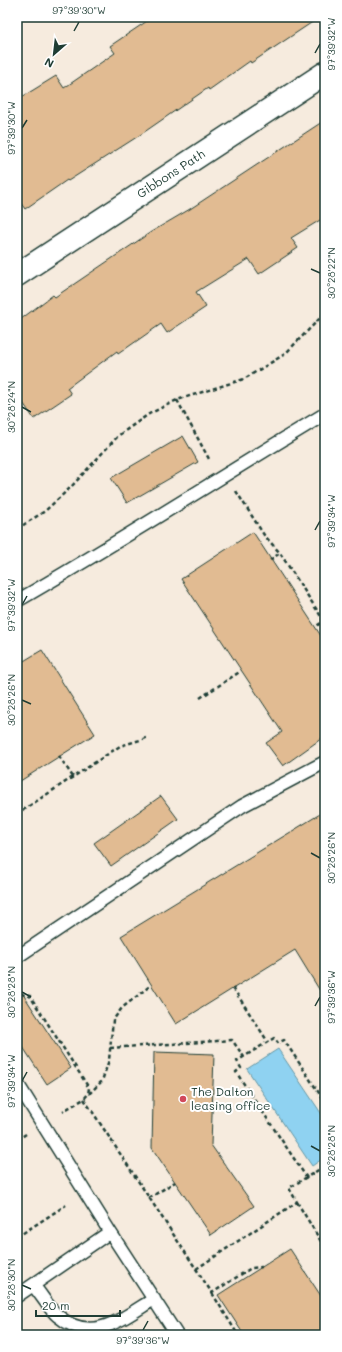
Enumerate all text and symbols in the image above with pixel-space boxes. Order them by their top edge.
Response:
text: 97°39'30"W [52,3,106,17]
text: 97°39'32"W [324,17,338,71]
north arrow [34,34,74,74]
text: N [42,55,56,72]
text: 97°39'30"W [4,101,18,155]
street label: Gibbons Path [133,145,208,201]
text: 30°28'22"N [324,247,338,299]
text: 30°28'24"N [4,381,18,433]
text: 97°39'34"W [324,494,338,548]
text: 97°39'32"W [4,578,18,632]
text: 30°28'26"N [4,674,18,726]
text: 30°28'26"N [324,832,338,884]
text: 30°28'28"N [4,966,18,1018]
text: 97°39'36"W [324,970,338,1024]
text: 97°39'34"W [4,1054,18,1108]
place label: The Dalton leasing office [191,1083,270,1113]
marker: The Dalton leasing office [178,1094,188,1104]
text: 30°28'28"N [324,1125,338,1177]
text: 30°28'30"N [4,1259,18,1311]
scale bar [36,1292,120,1318]
text: 20 m [42,1297,70,1313]
text: 97°39'36"W [116,1333,170,1347]

